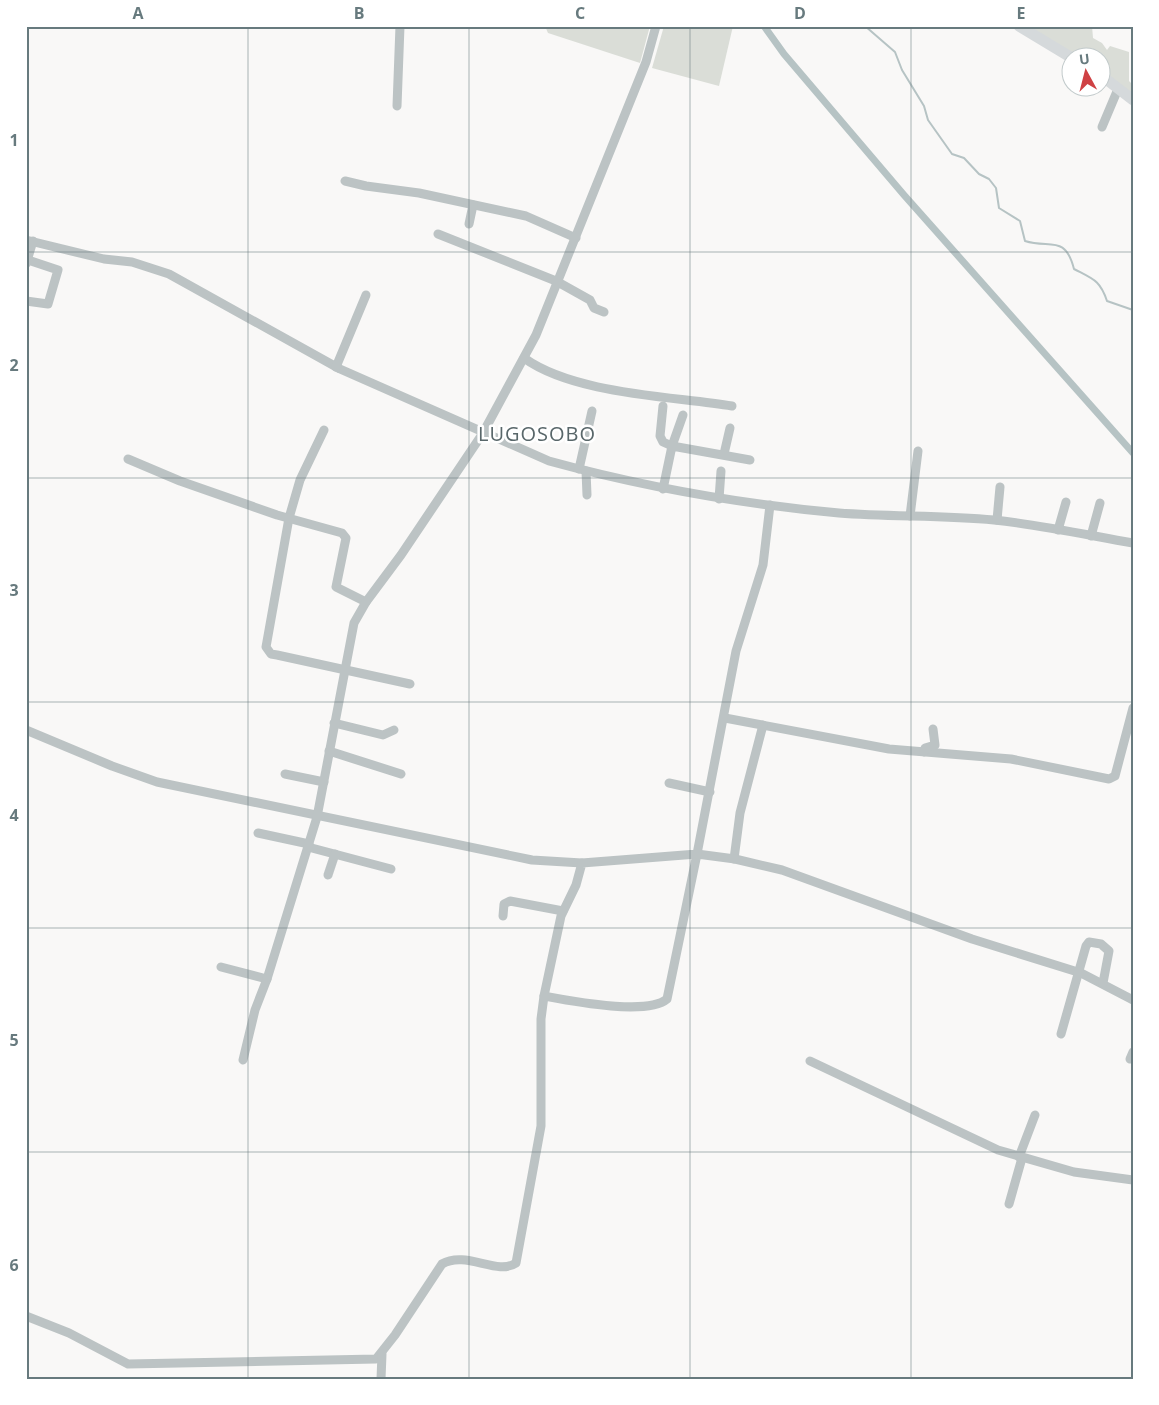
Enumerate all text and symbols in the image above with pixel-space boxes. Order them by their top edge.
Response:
text: A [132,2,144,24]
text: B [354,2,364,24]
text: C [575,2,585,24]
text: D [794,2,806,24]
text: E [1017,2,1026,24]
north arrow [1062,48,1112,98]
text: U [1078,49,1091,69]
text: 1 [9,129,19,151]
text: 2 [9,354,19,376]
district label: LUGOSOBO [478,420,596,447]
text: 3 [9,579,19,601]
text: 4 [9,804,19,826]
text: 5 [9,1029,19,1051]
text: 6 [9,1254,19,1276]

